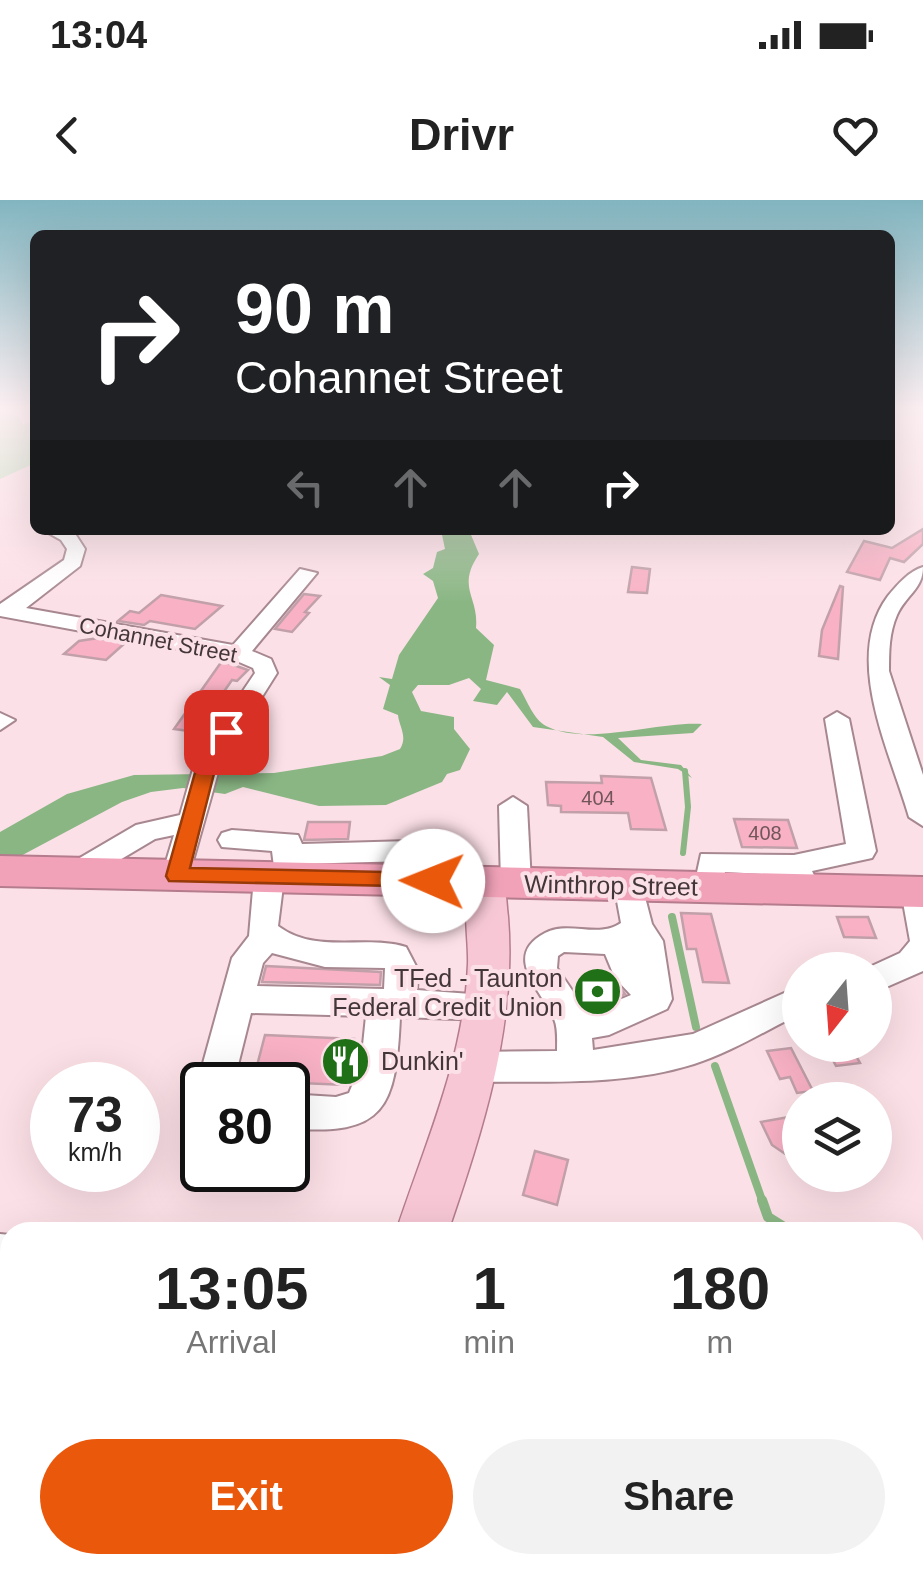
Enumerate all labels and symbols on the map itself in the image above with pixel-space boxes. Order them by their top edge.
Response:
street label: Cohannet Street [77,612,239,668]
pin [184,690,269,775]
house number: 404 [581,787,615,809]
house number: 408 [748,822,782,844]
position arrow [381,829,485,933]
street label: Winthrop Street [524,869,698,901]
north arrow [782,952,892,1062]
place label: TFed - Taunton Federal Credit Union [332,964,563,1021]
bank icon: TFed - Taunton Federal Credit Union [572,966,624,1018]
restaurant icon: Dunkin' [320,1035,372,1087]
place label: Dunkin' [381,1047,464,1075]
speed limit sign: 80 [180,1062,310,1192]

